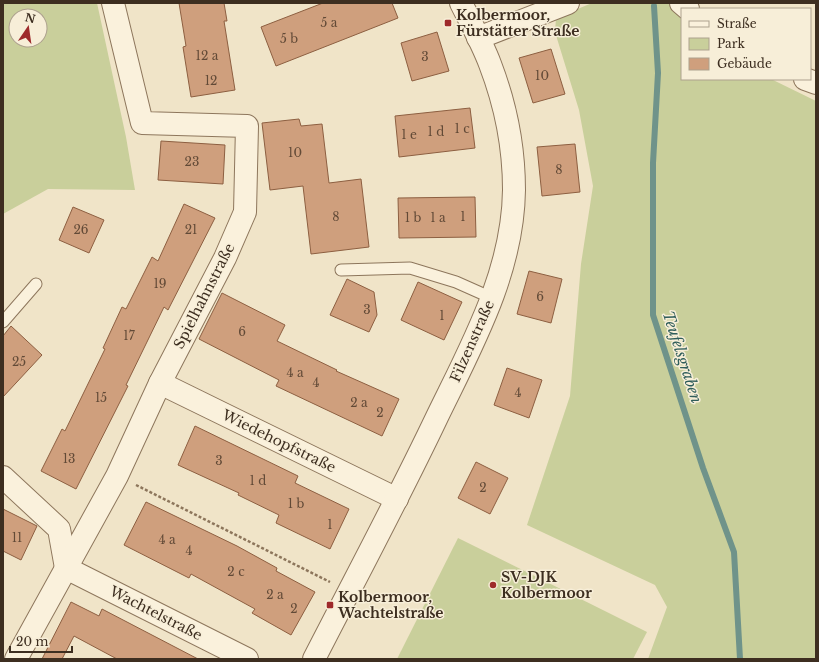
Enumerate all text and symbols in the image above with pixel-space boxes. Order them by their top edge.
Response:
place label: Kolbermoor, Fürstätter Straße [456,6,579,40]
north arrow [8,8,48,48]
legend [681,8,811,80]
text: N [24,10,38,26]
house number: 5 a [321,15,338,30]
text: Straße [717,16,757,31]
marker: Kolbermoor, Fürstätter Straße [443,18,453,28]
house number: 5 b [280,31,298,46]
text: Park [717,36,745,51]
house number: 12 a [196,48,219,63]
house number: 3 [421,49,429,64]
text: Gebäude [717,56,772,71]
house number: 10 [535,68,549,83]
house number: 12 [205,73,217,88]
house number: 1 c [454,121,470,136]
house number: 1 d [428,124,444,139]
house number: 1 e [401,127,417,142]
house number: 10 [288,145,302,160]
house number: 23 [185,154,199,169]
house number: 8 [555,162,563,177]
house number: 8 [332,209,340,224]
house number: 1 [460,209,466,224]
house number: 1 b [405,210,421,225]
house number: 1 a [430,210,446,225]
house number: 26 [73,222,89,237]
house number: 21 [185,222,197,237]
street label: Spielhahnstraße [170,240,238,352]
house number: 19 [153,276,167,291]
house number: 6 [536,289,544,304]
street label: Filzenstraße [446,297,498,385]
house number: 3 [363,302,371,317]
house number: 1 [439,308,445,323]
water label: Teufelsgraben [659,308,706,405]
house number: 6 [238,324,246,339]
house number: 17 [123,328,136,343]
house number: 25 [12,354,26,369]
house number: 4 a [286,365,304,380]
house number: 4 [312,375,320,390]
house number: 4 [514,385,522,400]
house number: 15 [95,390,107,405]
house number: 2 a [350,395,368,410]
street label: Wiedehopfstraße [218,405,339,476]
house number: 2 [376,405,384,420]
house number: 13 [63,451,75,466]
house number: 3 [215,453,223,468]
house number: 1 d [250,473,266,488]
house number: 2 [479,480,487,495]
house number: 1 b [288,496,304,511]
house number: 1 [327,517,333,532]
house number: 11 [12,530,22,545]
house number: 4 a [158,532,176,547]
house number: 4 [185,543,193,558]
house number: 2 c [227,564,245,579]
place label: SV-DJK Kolbermoor [501,568,592,602]
marker: SV-DJK Kolbermoor [488,580,498,590]
street label: Wachtelstraße [106,581,205,644]
house number: 2 a [266,587,284,602]
place label: Kolbermoor, Wachtelstraße [337,588,443,622]
marker: Kolbermoor, Wachtelstraße [325,600,335,610]
house number: 2 [290,601,298,616]
scale bar [10,628,72,654]
text: 20 m [16,634,48,649]

